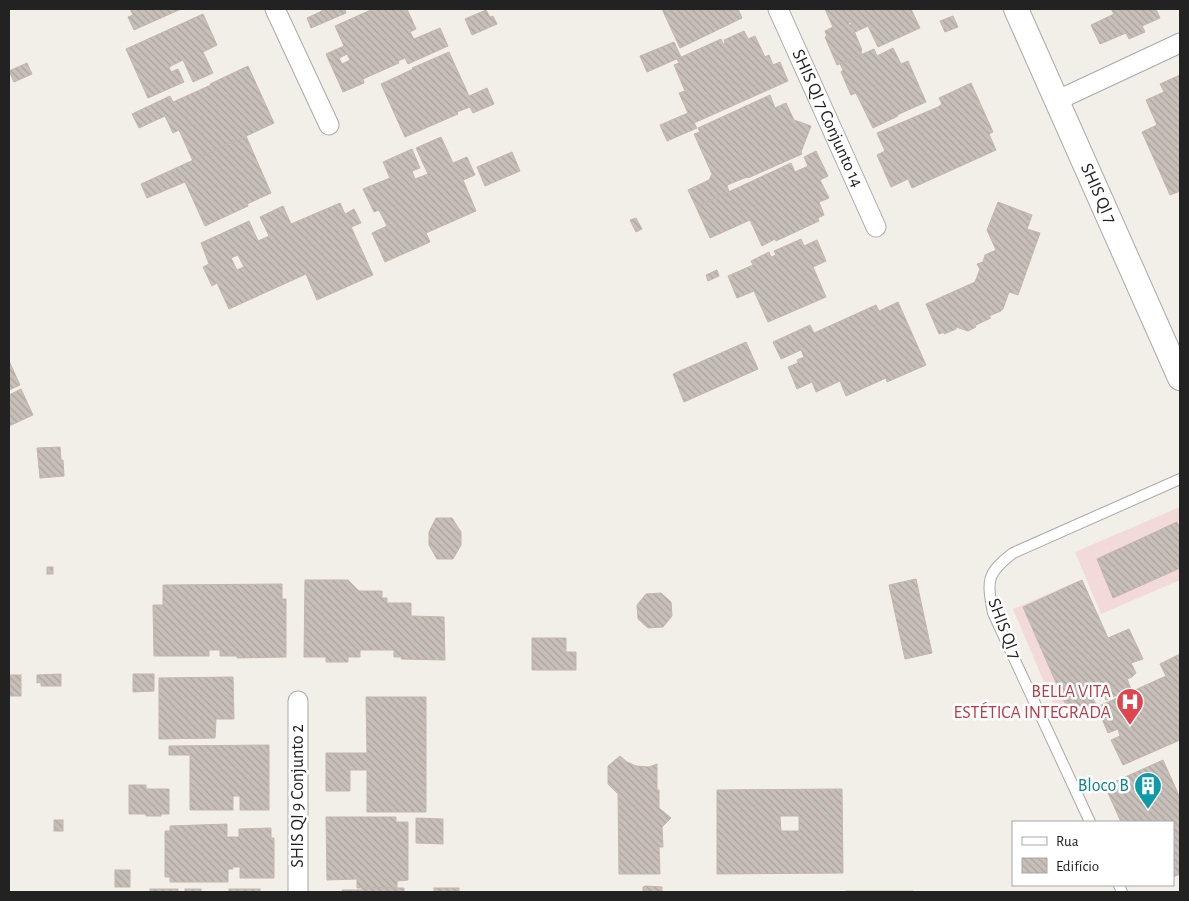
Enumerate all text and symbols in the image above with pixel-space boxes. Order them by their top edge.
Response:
street label: SHIS QI 7 Conjunto 14 [788,47,866,190]
street label: SHIS QI 7 [1077,161,1119,226]
street label: SHIS QI 7 [984,596,1024,662]
place label: BELLA VITA ESTÉTICA INTEGRADA [954,683,1112,722]
hospital icon: BELLA VITA ESTÉTICA INTEGRADA [1115,687,1145,726]
street label: SHIS QI 9 Conjunto 2 [289,724,307,868]
building icon: Bloco B [1133,771,1163,810]
place label: Bloco B [1078,777,1129,795]
legend [1012,821,1174,886]
text: Rua [1056,834,1079,849]
text: Edifício [1056,859,1099,874]

